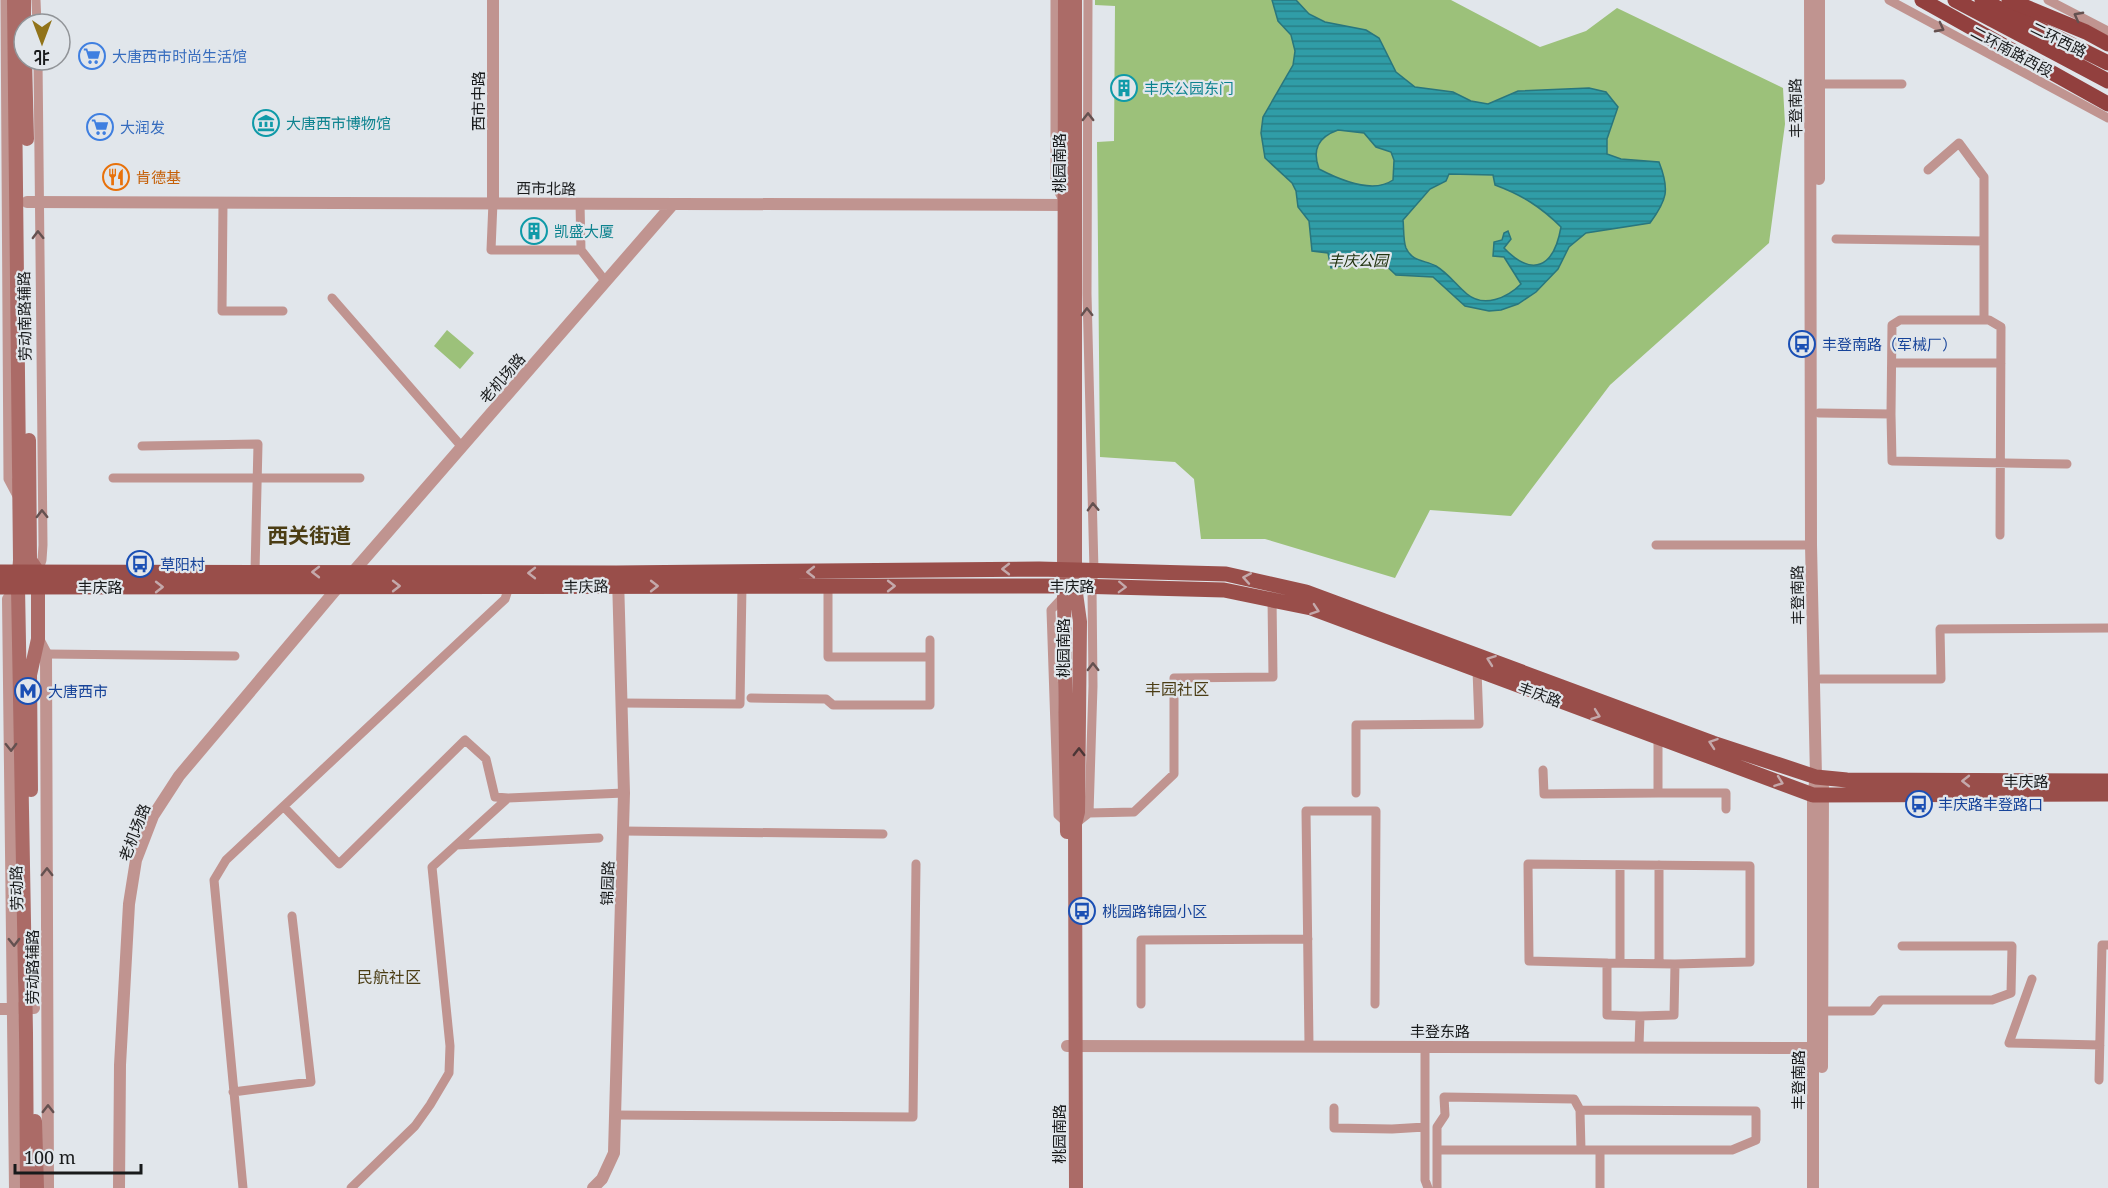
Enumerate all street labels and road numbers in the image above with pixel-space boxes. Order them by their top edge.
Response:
street label: 二环西路 [2028,17,2090,61]
street label: 二环南路西段 [1968,21,2056,81]
street label: 西市中路 [468,71,488,131]
street label: 丰登南路 [1784,78,1806,138]
street label: 桃园南路 [1049,133,1069,193]
street label: 西市北路 [516,177,576,199]
street label: 劳动南路辅路 [13,271,35,361]
street label: 老机场路 [475,349,529,407]
street label: 丰登南路 [1786,565,1808,625]
street label: 丰庆路 [563,576,609,596]
street label: 丰庆路 [1049,576,1095,596]
street label: 丰庆路 [77,577,123,597]
street label: 桃园南路 [1053,618,1073,678]
street label: 丰庆路 [1515,677,1565,711]
street label: 丰庆路 [2003,771,2049,791]
street label: 老机场路 [114,800,154,864]
street label: 锦园路 [596,860,618,906]
street label: 劳动路 [6,865,26,911]
street label: 劳动路辅路 [22,929,42,1005]
street label: 丰登东路 [1410,1021,1470,1041]
street label: 丰登南路 [1788,1050,1808,1110]
street label: 桃园南路 [1049,1104,1069,1164]

